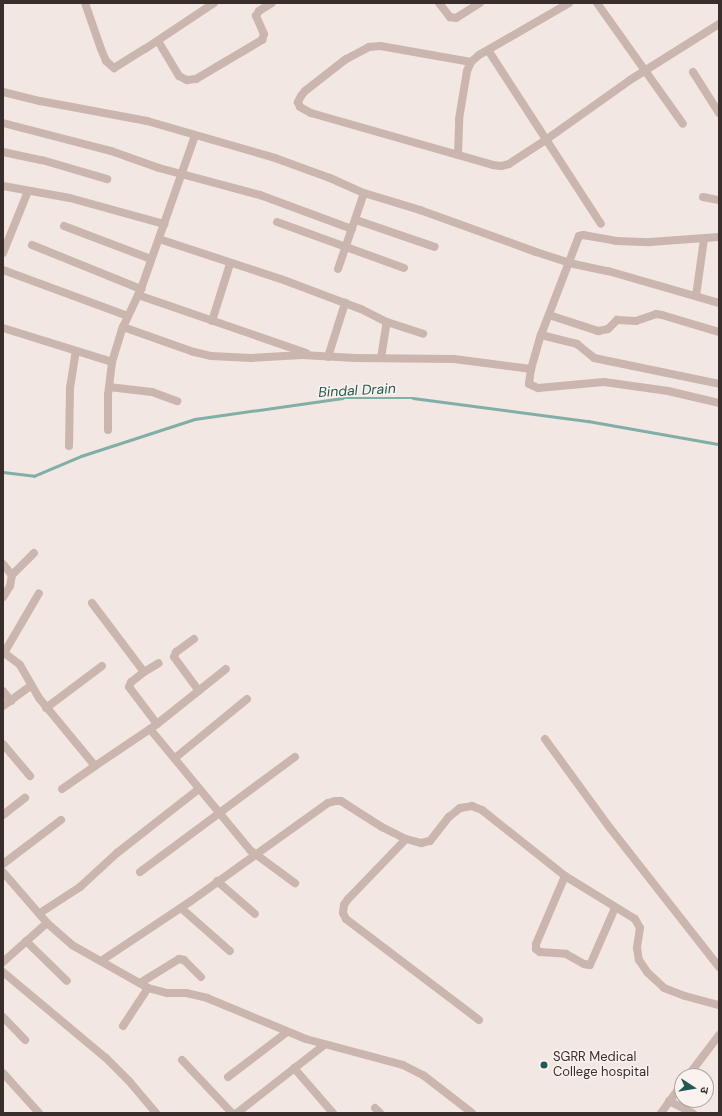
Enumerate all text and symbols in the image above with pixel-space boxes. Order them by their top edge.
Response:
water label: Bindal Drain [318,380,396,400]
place label: SGRR Medical College hospital [553,1050,649,1081]
marker: SGRR Medical College hospital [538,1059,550,1071]
north arrow [674,1068,714,1108]
text: उ [697,1086,712,1095]

